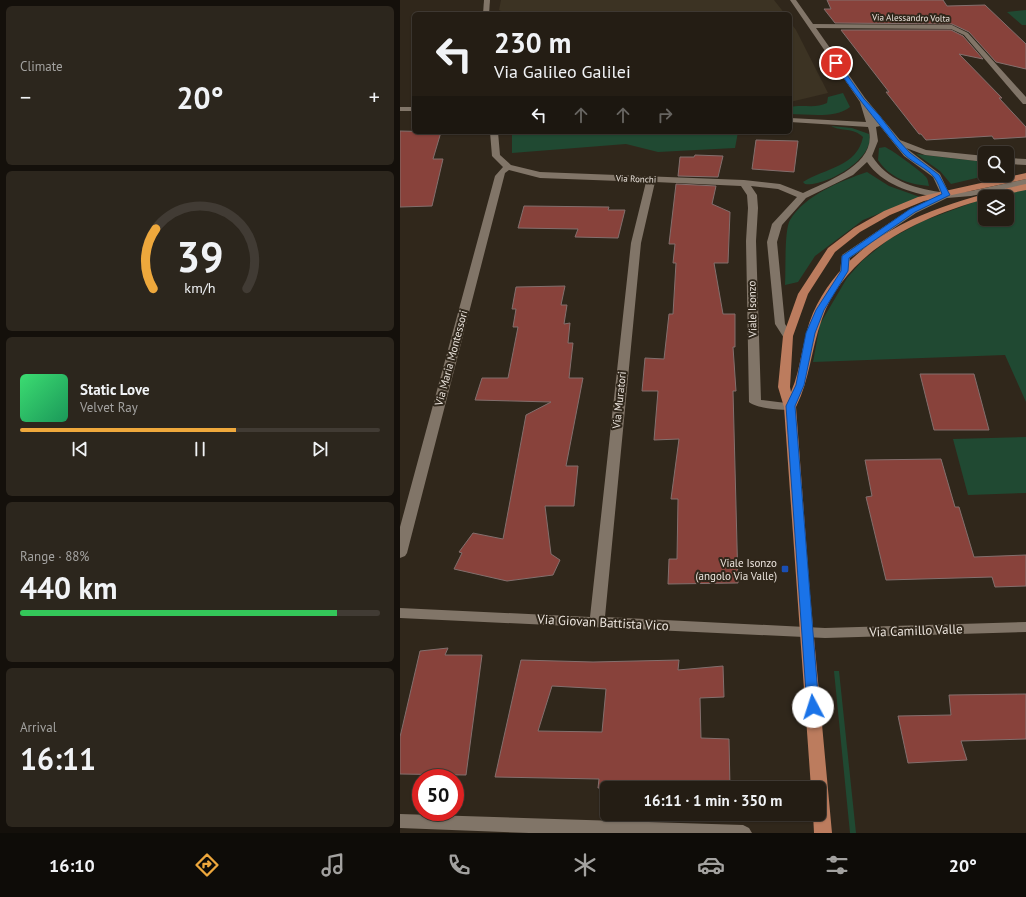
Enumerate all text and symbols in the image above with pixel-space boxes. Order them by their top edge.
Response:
street label: Via Alessandro Volta [871,11,950,24]
text: 230 m [494,24,571,61]
icon: left [428,28,480,80]
pin [819,46,853,80]
icon: arrive [825,52,847,74]
text: Climate [20,58,63,75]
text: Via Galileo Galilei [494,60,631,83]
text: 20° [176,78,224,117]
text: − [20,83,31,111]
text: + [369,83,380,111]
icon: left [528,104,550,126]
icon: ahead [570,104,592,126]
icon: ahead [612,104,634,126]
icon: right [654,104,676,126]
map controls [978,146,1014,226]
button: search [978,146,1014,182]
street label: Via Ronchi [615,172,656,185]
button: layers [978,190,1014,226]
text: 39 [176,230,224,283]
text: km/h [184,278,216,297]
street label: Viale Isonzo [745,280,760,339]
street label: Via Maria Montessori [431,309,471,408]
street label: Via Muratori [609,371,629,430]
text: Static Love [80,380,150,399]
text: Velvet Ray [80,399,138,416]
icon: previous [69,438,91,460]
icon: pause [189,438,211,460]
icon: next [309,438,331,460]
text: Range · 88% [20,548,89,565]
place label: Viale Isonzo (angolo Via Valle) [695,556,777,583]
marker: Viale Isonzo (angolo Via Valle) [780,564,790,574]
text: 440 km [20,568,118,607]
street label: Via Giovan Battista Vico [536,611,669,634]
street label: Via Camillo Valle [868,620,963,641]
position arrow [792,686,834,728]
text: Arrival [20,719,56,736]
text: 16:11 [20,739,96,778]
speed limit sign: 50 [412,769,464,821]
text: 16:11 · 1 min · 350 m [644,791,782,810]
icon: directions [193,851,221,879]
icon: music [319,851,347,879]
icon: phone [445,851,473,879]
icon: climate [571,851,599,879]
icon: car [697,851,725,879]
icon: filters [823,851,851,879]
text: 16:10 [49,854,95,877]
text: 20° [949,854,977,877]

